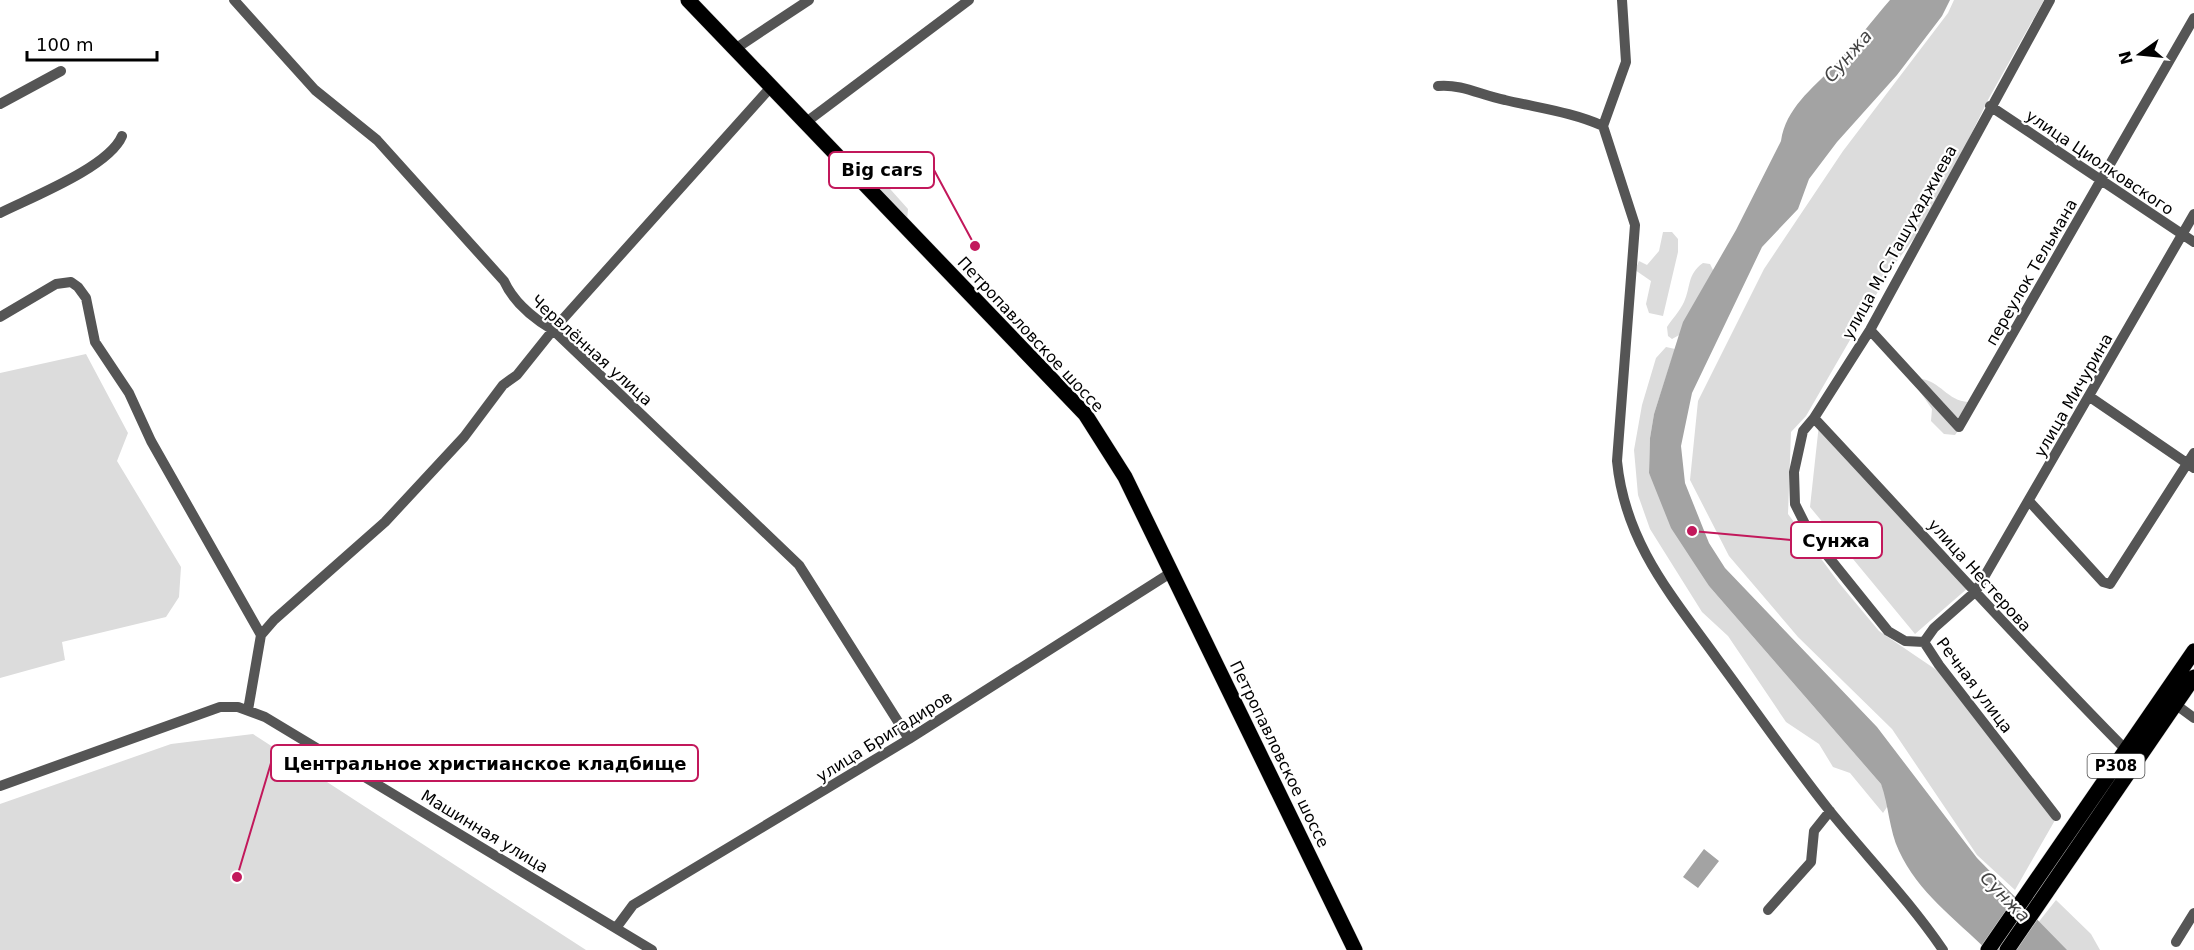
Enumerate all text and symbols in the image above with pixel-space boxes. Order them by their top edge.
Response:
scale bar [27,24,158,62]
north arrow [2110,24,2170,84]
water label: Сунжа [1819,25,1876,86]
text: 100 m [36,34,94,55]
text: N [2115,49,2137,67]
street label: улица Циолковского [2022,106,2177,219]
street label: улица М.С.Ташухаджиева [1838,142,1961,343]
callout: Big cars [829,152,934,188]
text: Big cars [841,159,923,180]
street label: переулок Тельмана [1982,196,2081,349]
street label: Петропавловское шоссе [954,253,1108,416]
street label: Червлённая улица [527,291,656,410]
street label: улица Мичурина [2030,330,2117,461]
street label: улица Нестерова [1924,515,2035,636]
callout: Сунжа [1791,522,1882,558]
text: Сунжа [1802,530,1870,551]
street label: Речная улица [1932,634,2017,737]
street label: Петропавловское шоссе [1226,658,1333,851]
street label: улица Бригадиров [813,687,956,786]
callout: Центральное христианское кладбище [271,745,698,781]
text: Центральное христианское кладбище [283,753,687,774]
road number: P308 [2088,754,2144,778]
street label: Машинная улица [418,786,552,877]
water label: Сунжа [1976,867,2035,926]

